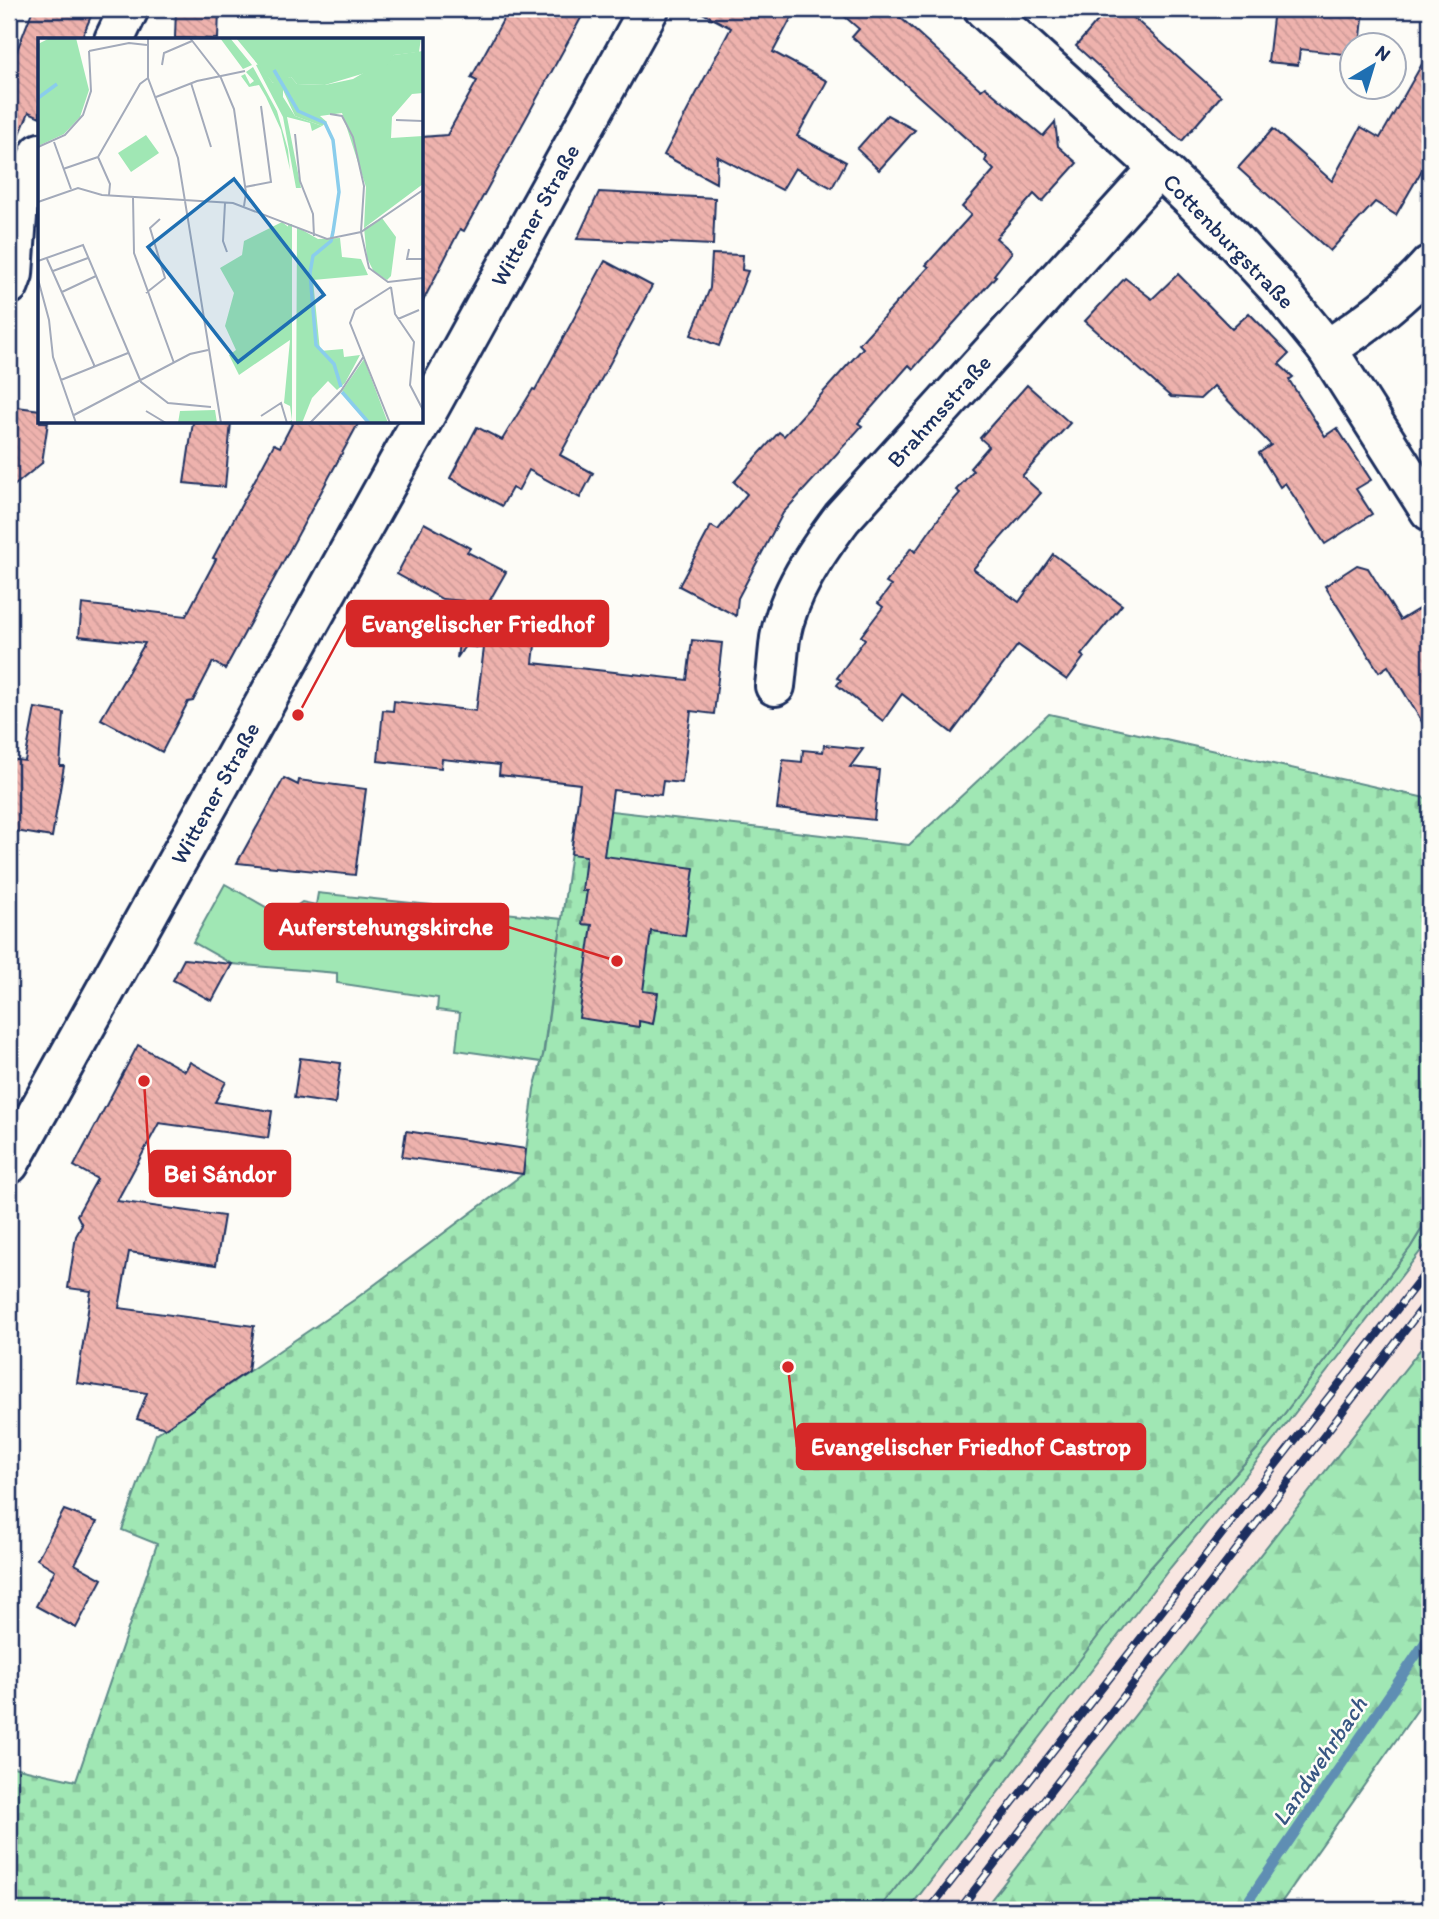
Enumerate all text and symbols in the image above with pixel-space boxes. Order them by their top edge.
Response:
north arrow [1338,32,1408,102]
inset map [38,38,424,424]
text: N [1371,40,1395,66]
street label: Wittener Straße [484,139,586,291]
street label: Cottenburgstraße [1157,167,1301,315]
street label: Brahmsstraße [881,349,997,473]
callout: Evangelischer Friedhof [347,601,608,646]
text: Evangelischer Friedhof [361,609,595,639]
street label: Wittener Straße [164,717,266,869]
callout: Auferstehungskirche [265,904,508,949]
text: Auferstehungskirche [278,912,493,942]
callout: Bei Sándor [150,1151,290,1196]
text: Bei Sándor [164,1159,277,1188]
callout: Evangelischer Friedhof Castrop [797,1424,1145,1469]
text: Evangelischer Friedhof Castrop [811,1432,1131,1462]
water label: Landwehrbach [1265,1690,1373,1831]

